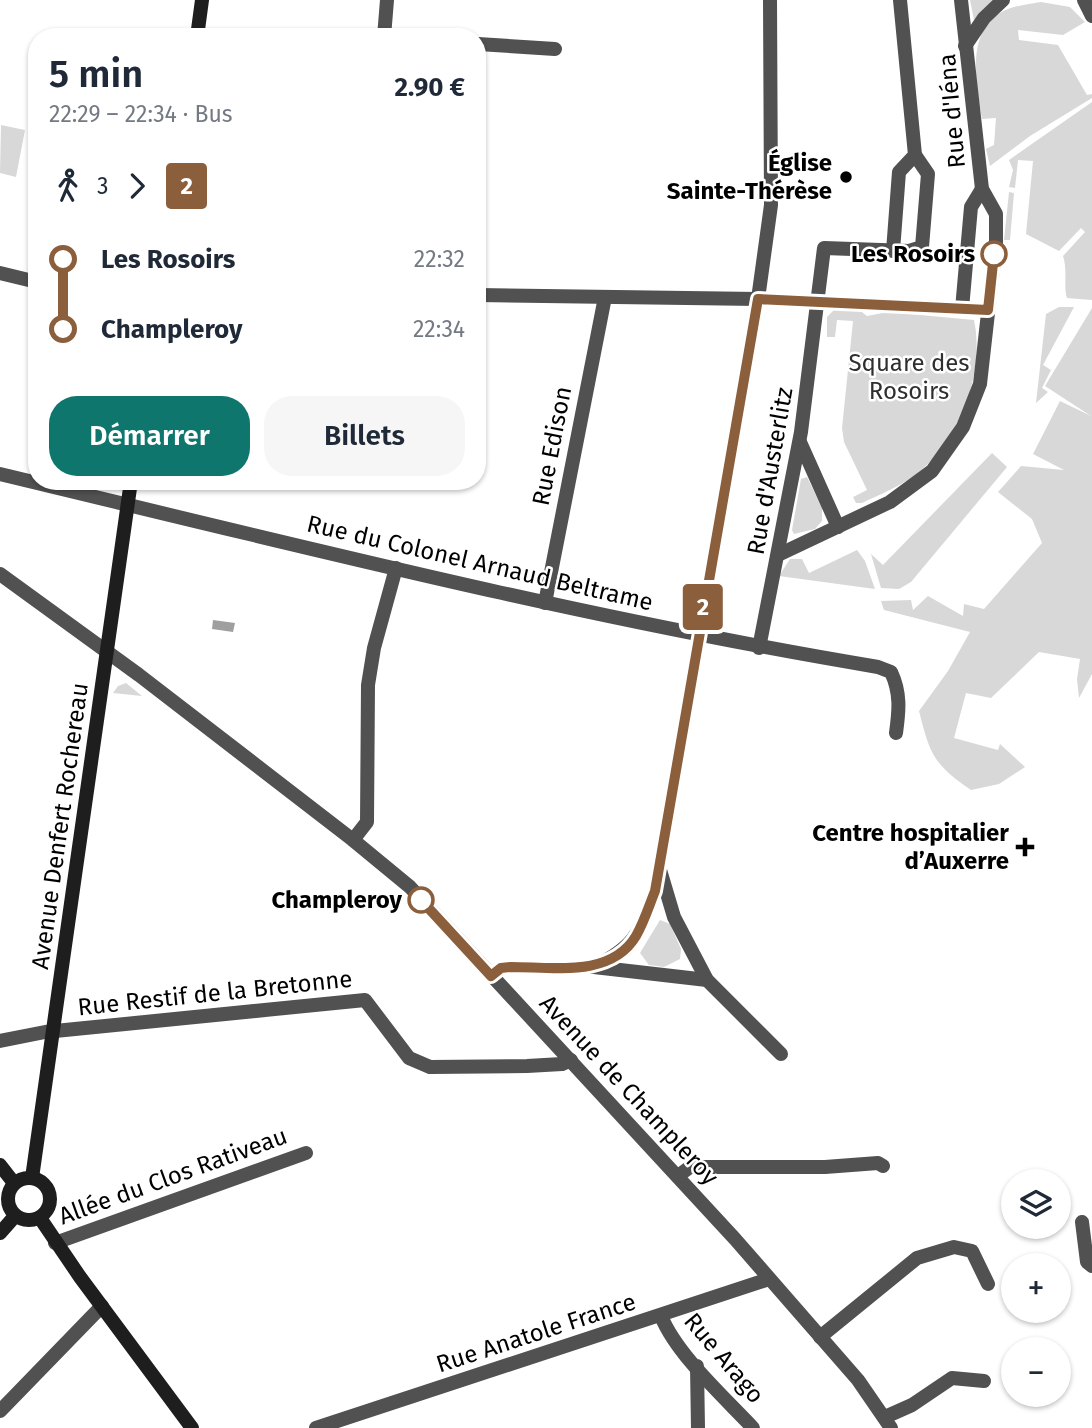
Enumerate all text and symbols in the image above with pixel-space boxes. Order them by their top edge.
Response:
text: 5 min [49,51,143,97]
street label: Rue d'Iéna [933,53,971,169]
text: 2.90 € [395,72,465,103]
text: 22:29 – 22:34 · Bus [49,100,233,128]
place label: Église Sainte-Thérèse [667,148,832,205]
icon: walk [49,167,87,205]
icon: forward [118,167,156,205]
marker: Église Sainte-Thérèse [838,169,854,185]
text: 3 [97,172,108,200]
text: 2 [180,172,193,200]
place label: Les Rosoirs [851,240,975,268]
marker: Les Rosoirs [981,241,1007,267]
text: Les Rosoirs [101,244,235,275]
text: 22:32 [414,245,465,273]
text: Champleroy [101,314,242,345]
text: 22:34 [413,315,465,343]
park label: Square des Rosoirs [848,349,970,405]
street label: Rue Edison [527,384,577,508]
street label: Rue d'Austerlitz [742,385,798,557]
button: Démarrer [49,396,250,476]
button: Billets [264,396,465,476]
street label: Rue du Colonel Arnaud Beltrame [304,510,656,616]
line badge: 2 [680,584,726,630]
text: 2 [697,593,709,621]
street label: Avenue Denfert Rochereau [26,681,94,971]
place label: Centre hospitalier d’Auxerre [812,819,1009,875]
marker: Centre hospitalier d’Auxerre [1015,837,1035,857]
place label: Champleroy [271,886,403,914]
marker: Champleroy [408,887,434,913]
street label: Rue Restif de la Bretonne [76,965,354,1021]
street label: Avenue de Champleroy [534,989,724,1191]
street label: Allée du Clos Rativeau [55,1122,291,1230]
map controls [1001,1169,1071,1407]
button: layers [1001,1169,1071,1239]
button: + [1001,1253,1071,1323]
street label: Rue Anatole France [433,1288,639,1378]
street label: Rue Arago [678,1307,770,1409]
button: − [1001,1337,1071,1407]

